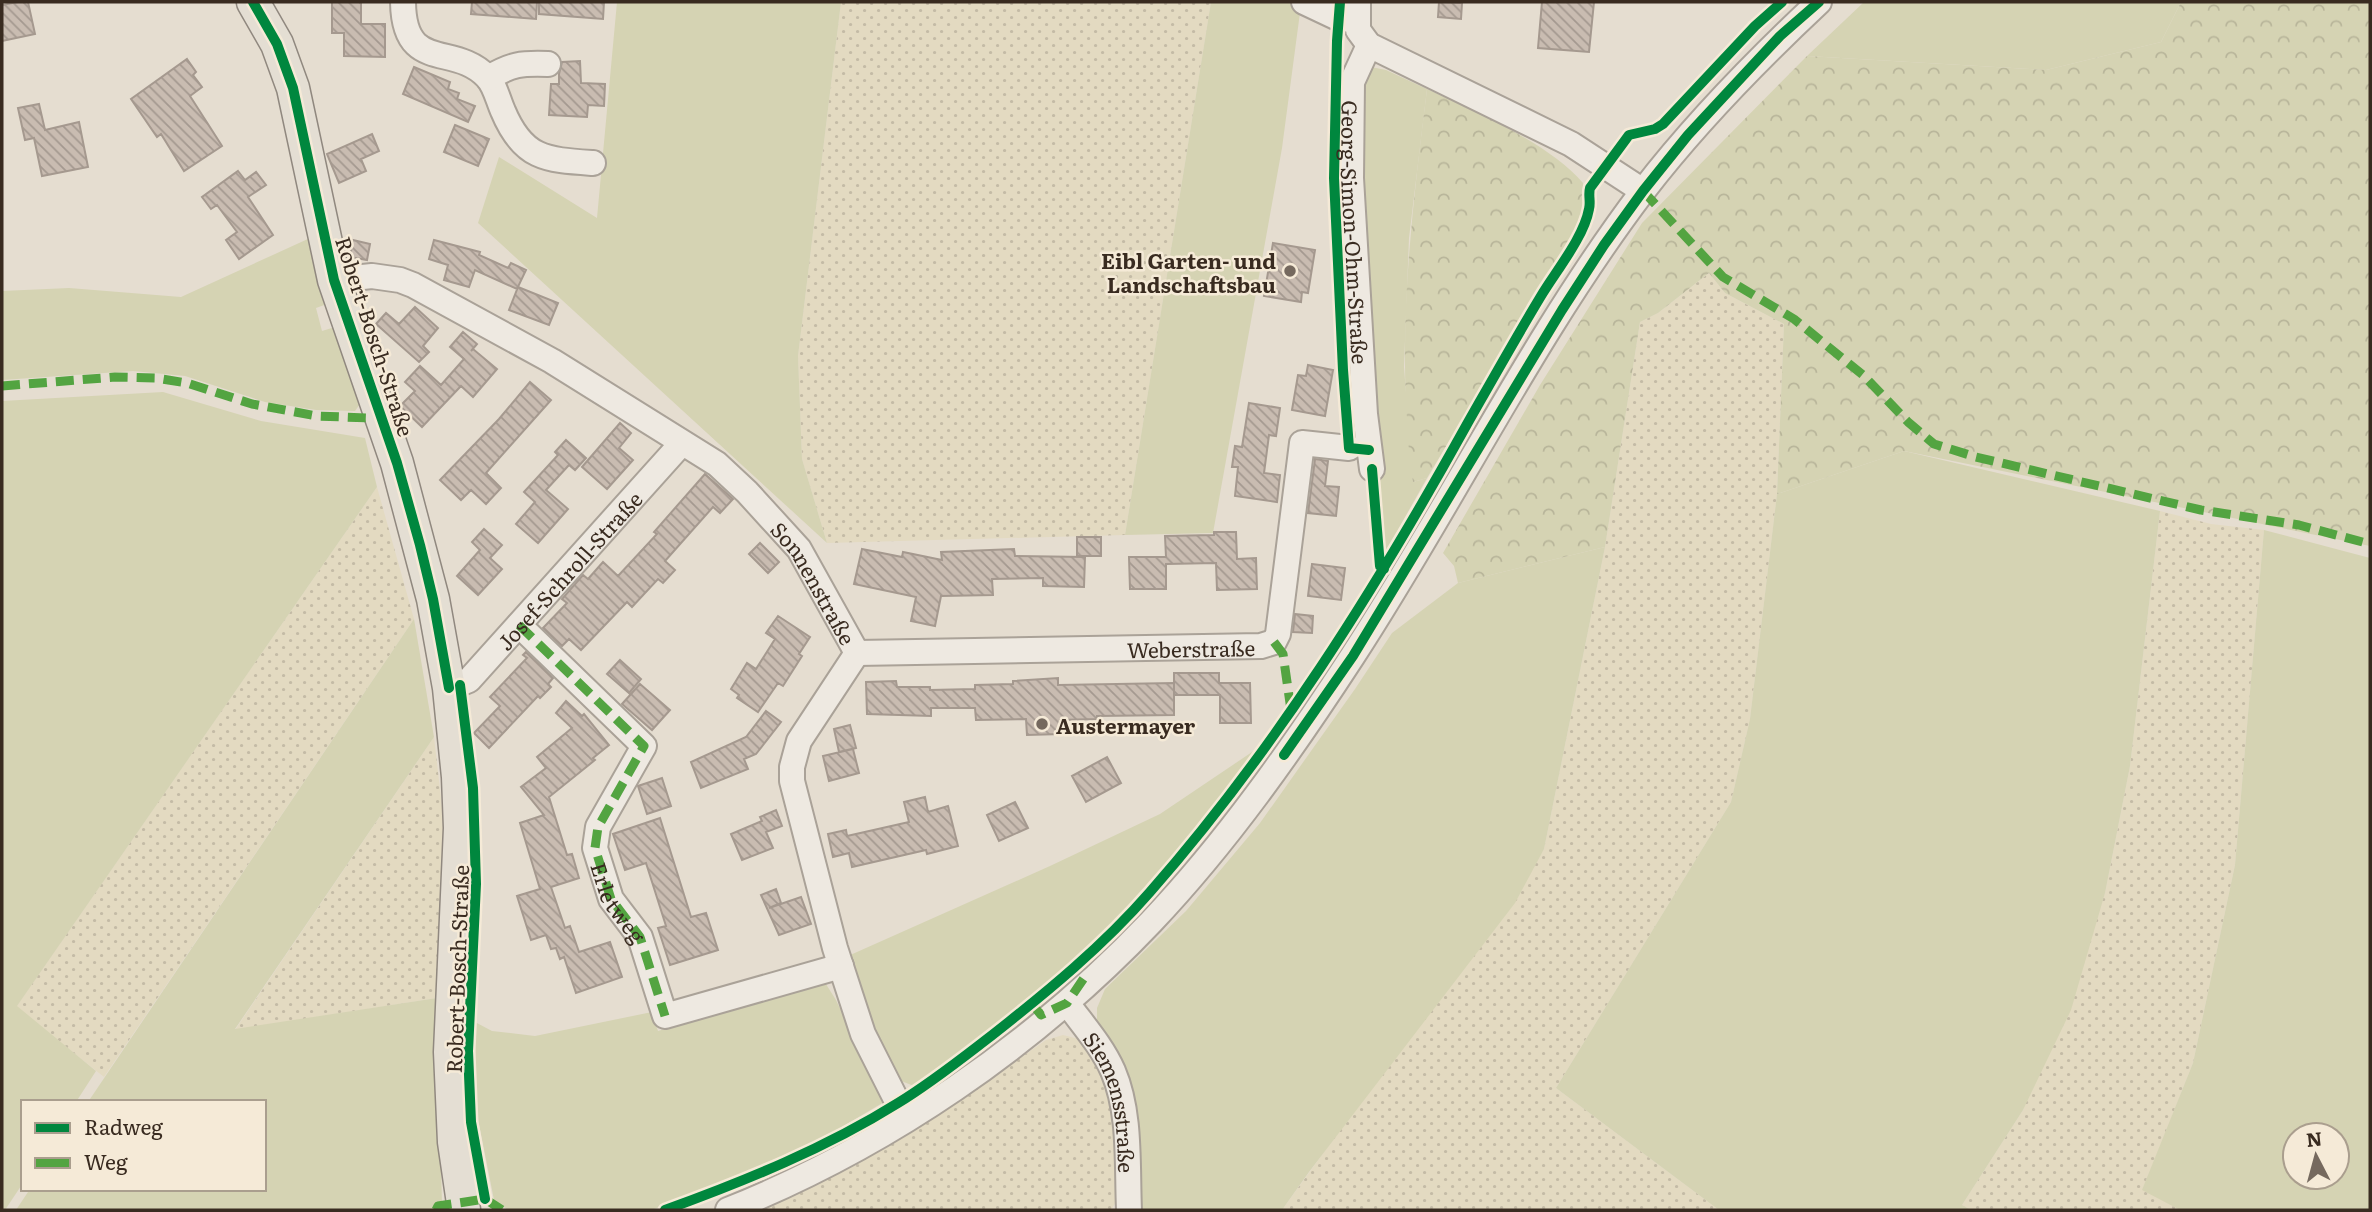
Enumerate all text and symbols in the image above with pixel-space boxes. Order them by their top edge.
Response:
street label: Georg-Simon-Ohm-Straße [1335,100,1378,365]
street label: Robert-Bosch-Straße [329,232,423,440]
place label: Eibl Garten- und Landschaftsbau [1101,244,1276,299]
marker: Eibl Garten- und Landschaftsbau [1282,263,1298,279]
street label: Josef-Schroll-Straße [488,483,648,656]
street label: Sonnenstraße [765,514,865,650]
street label: Weberstraße [1126,631,1256,664]
place label: Austermayer [1056,709,1196,740]
marker: Austermayer [1034,716,1050,732]
street label: Erletweg [585,858,654,949]
street label: Robert-Bosch-Straße [437,864,475,1074]
street label: Siemensstraße [1077,1024,1144,1173]
legend [21,1100,266,1191]
text: Radweg [84,1110,163,1141]
north arrow [2281,1121,2351,1191]
text: N [2305,1123,2324,1153]
text: Weg [84,1145,128,1176]

